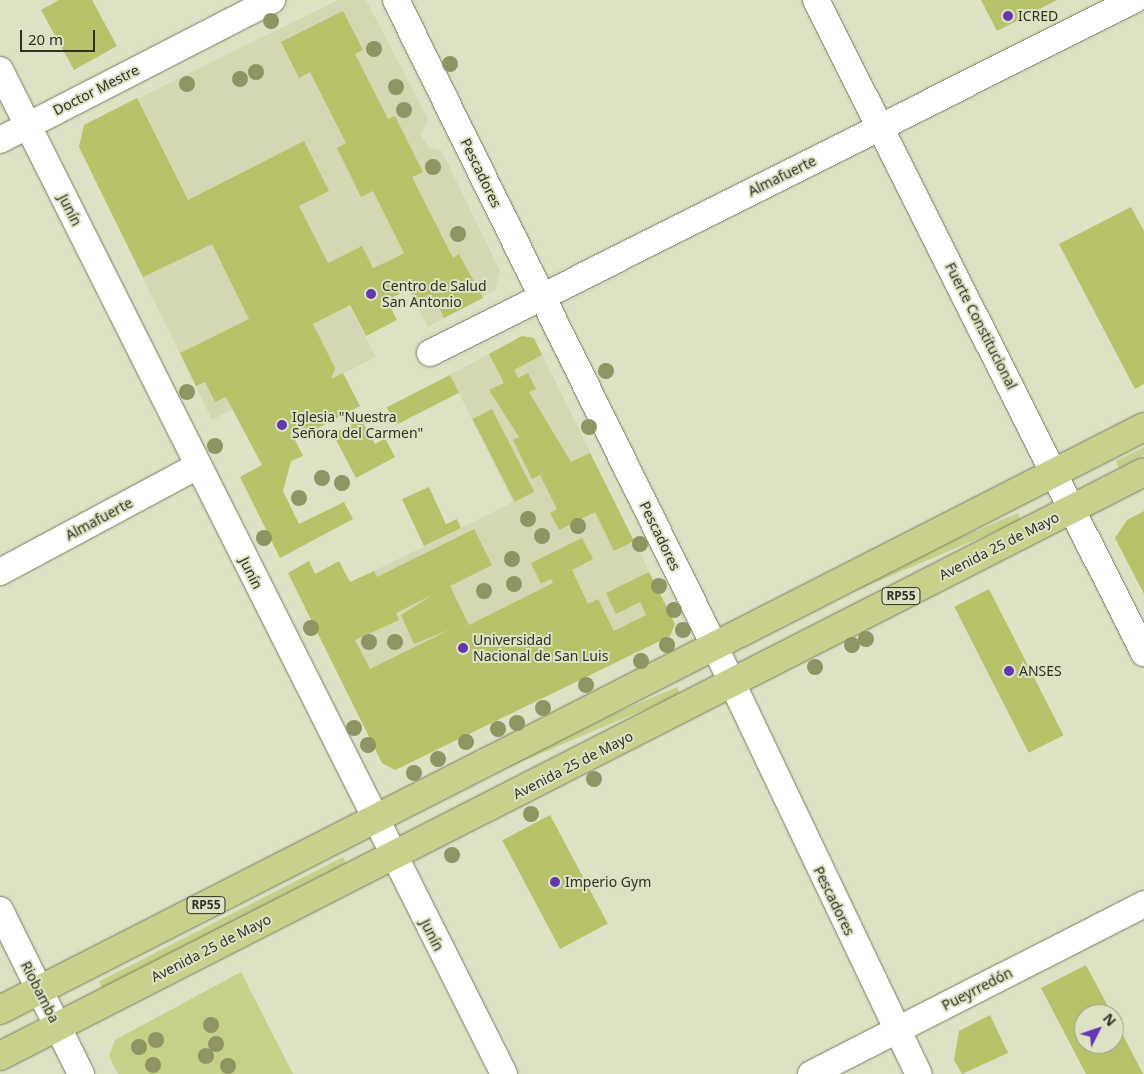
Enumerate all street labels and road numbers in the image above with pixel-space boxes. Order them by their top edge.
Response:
street label: Doctor Mestre [50,61,142,119]
street label: Pescadores [457,136,505,210]
street label: Almafuerte [745,152,819,200]
street label: Junín [55,191,85,229]
street label: Fuerte Constitucional [942,260,1020,392]
street label: Almafuerte [63,494,135,544]
street label: Pescadores [636,499,684,573]
street label: Avenida 25 de Mayo [936,508,1062,584]
street label: Junín [236,554,266,592]
road number: RP55 [881,586,921,606]
street label: Avenida 25 de Mayo [510,727,636,803]
street label: Pescadores [810,864,858,938]
road number: RP55 [186,896,226,914]
street label: Avenida 25 de Mayo [148,910,274,986]
street label: Junín [417,916,447,954]
street label: Riobamba [17,958,63,1026]
street label: Pueyrredón [939,964,1015,1014]

